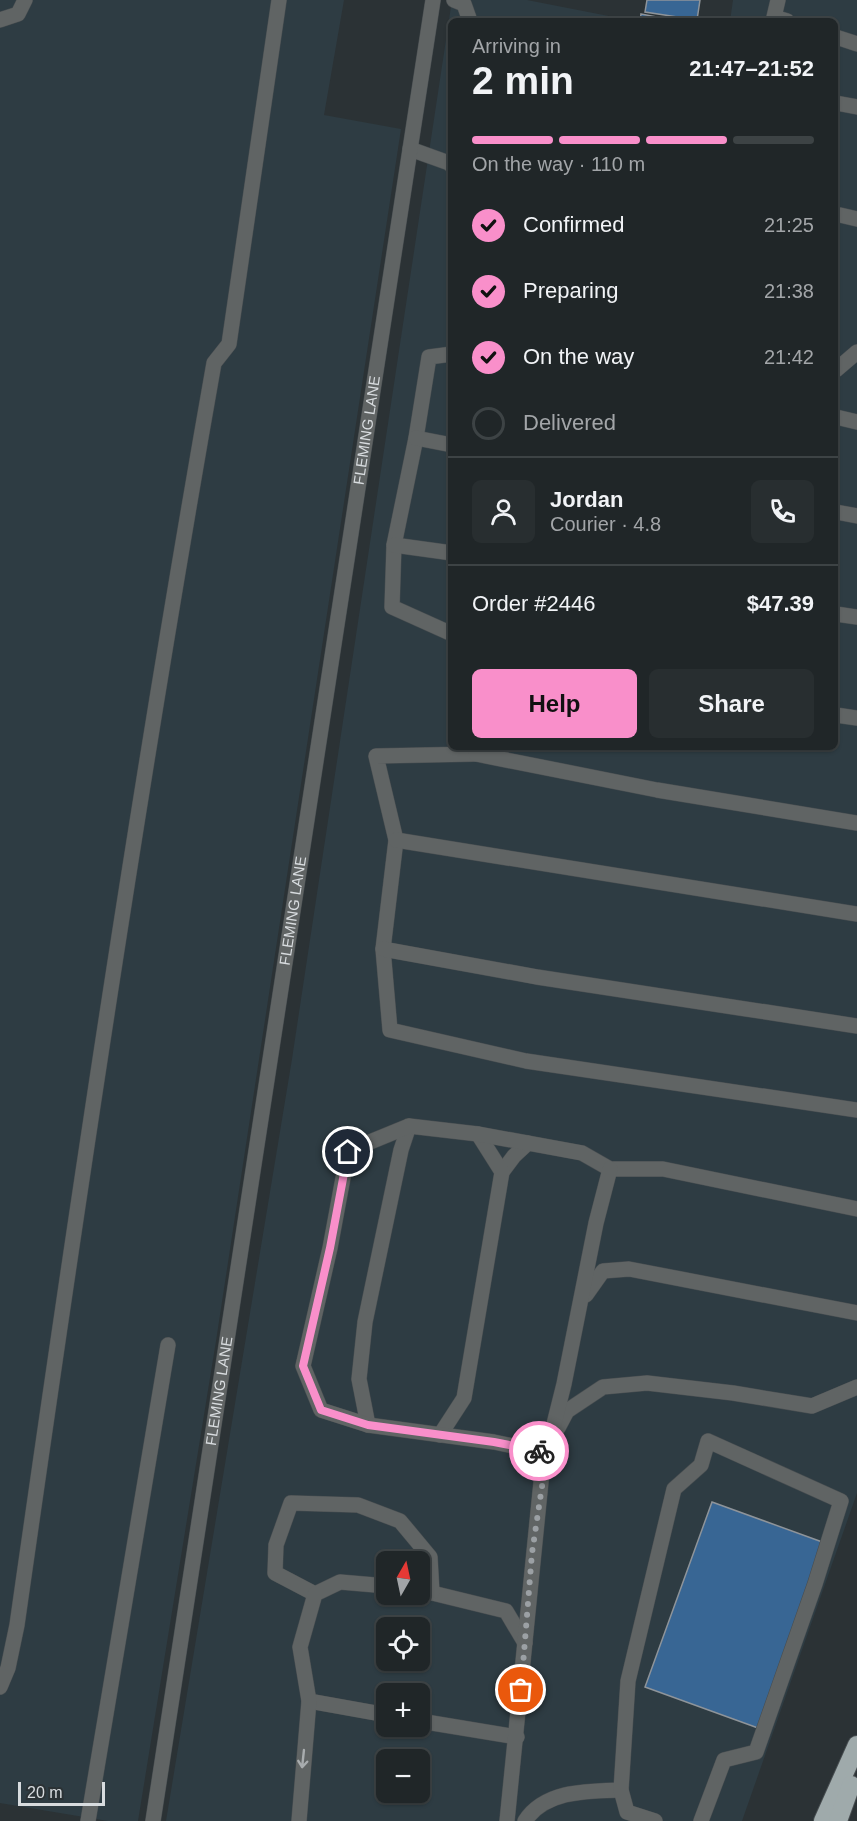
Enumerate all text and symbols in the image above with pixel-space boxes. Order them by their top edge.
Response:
text: Arriving in [472,35,561,57]
text: 21:47–21:52 [689,56,814,81]
text: 2 min [472,59,574,102]
text: On the way · 110 m [472,153,645,175]
icon: check [472,209,505,242]
text: Confirmed [523,212,624,237]
text: 21:25 [764,214,814,236]
icon: check [472,275,505,308]
text: Preparing [523,278,618,303]
text: 21:38 [764,280,814,302]
icon: check [472,341,505,374]
text: On the way [523,344,634,369]
text: 21:42 [764,346,814,368]
street label: FLEMING LANE [350,375,383,486]
text: Delivered [523,410,616,435]
button: person [472,480,535,543]
button: phone [751,480,814,543]
text: Jordan [550,487,623,512]
text: Courier · 4.8 [550,513,661,535]
text: Order #2446 [472,591,596,616]
text: $47.39 [747,591,814,616]
button: Help [472,669,637,738]
button: Share [649,669,814,738]
street label: FLEMING LANE [276,855,309,966]
pin [322,1126,373,1177]
icon: home [331,1135,364,1168]
street label: FLEMING LANE [202,1335,235,1447]
courier [509,1421,569,1481]
icon: bike [523,1435,556,1468]
north arrow [376,1551,430,1605]
map controls [376,1551,430,1803]
button: locate [376,1617,430,1671]
pin [495,1664,546,1715]
icon: bag [504,1673,537,1706]
button: + [376,1683,430,1737]
one-way arrow [297,1748,308,1768]
button: − [376,1749,430,1803]
scale bar [18,1779,105,1806]
text: 20 m [27,1784,63,1801]

